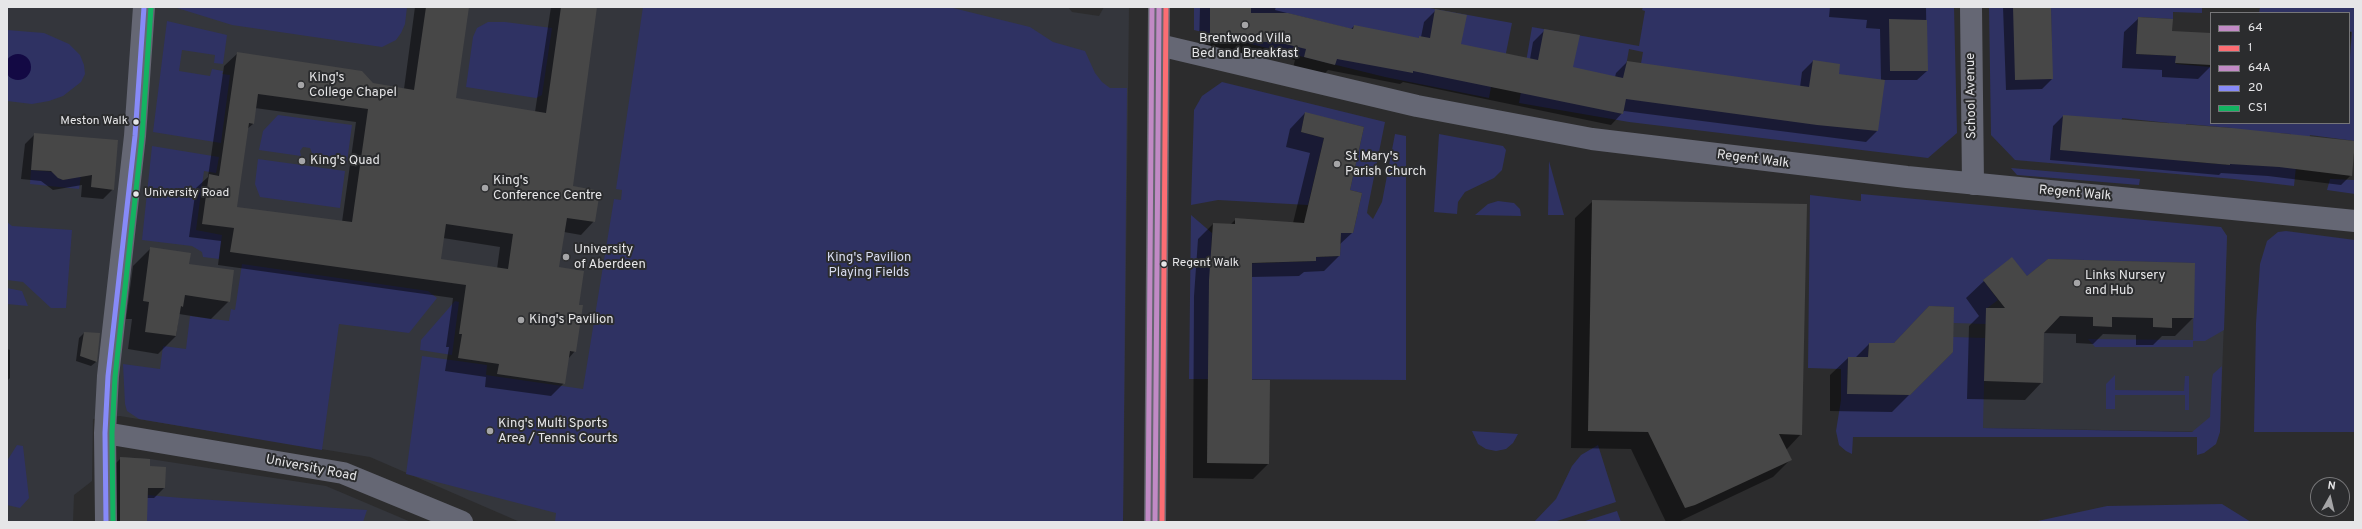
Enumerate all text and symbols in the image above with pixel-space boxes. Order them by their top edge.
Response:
legend [2210,12,2350,124]
marker: Brentwood Villa Bed and Breakfast [1240,20,1250,30]
text: 64 [2248,20,2263,36]
place label: Brentwood Villa Bed and Breakfast [1192,31,1298,62]
text: 1 [2248,40,2252,56]
street label: School Avenue [1963,53,1981,139]
text: 64A [2248,60,2271,76]
place label: King's College Chapel [309,70,397,101]
marker: King's College Chapel [296,80,306,90]
text: 20 [2248,80,2263,96]
text: CS1 [2248,100,2267,116]
place label: Meston Walk [60,115,128,129]
marker: Meston Walk [131,117,141,127]
street label: Regent Walk [1716,148,1790,172]
place label: St Mary's Parish Church [1345,149,1426,180]
place label: King's Quad [310,153,380,169]
marker: King's Quad [297,156,307,166]
marker: St Mary's Parish Church [1332,159,1342,169]
place label: King's Conference Centre [493,173,602,204]
marker: King's Conference Centre [480,183,490,193]
street label: Regent Walk [2038,183,2112,205]
place label: University Road [144,187,229,201]
marker: University Road [131,189,141,199]
place label: University of Aberdeen [574,242,646,273]
park label: King's Pavilion Playing Fields [827,250,911,281]
marker: University of Aberdeen [561,252,571,262]
place label: Regent Walk [1172,257,1239,271]
marker: Regent Walk [1159,259,1169,269]
place label: Links Nursery and Hub [2085,268,2165,299]
marker: Links Nursery and Hub [2072,278,2082,288]
place label: King's Pavilion [529,312,614,328]
marker: King's Pavilion [516,315,526,325]
place label: King's Multi Sports Area / Tennis Courts [498,416,618,447]
marker: King's Multi Sports Area / Tennis Courts [485,426,495,436]
street label: University Road [264,453,358,485]
north arrow [2310,477,2350,517]
text: N [2327,479,2336,494]

